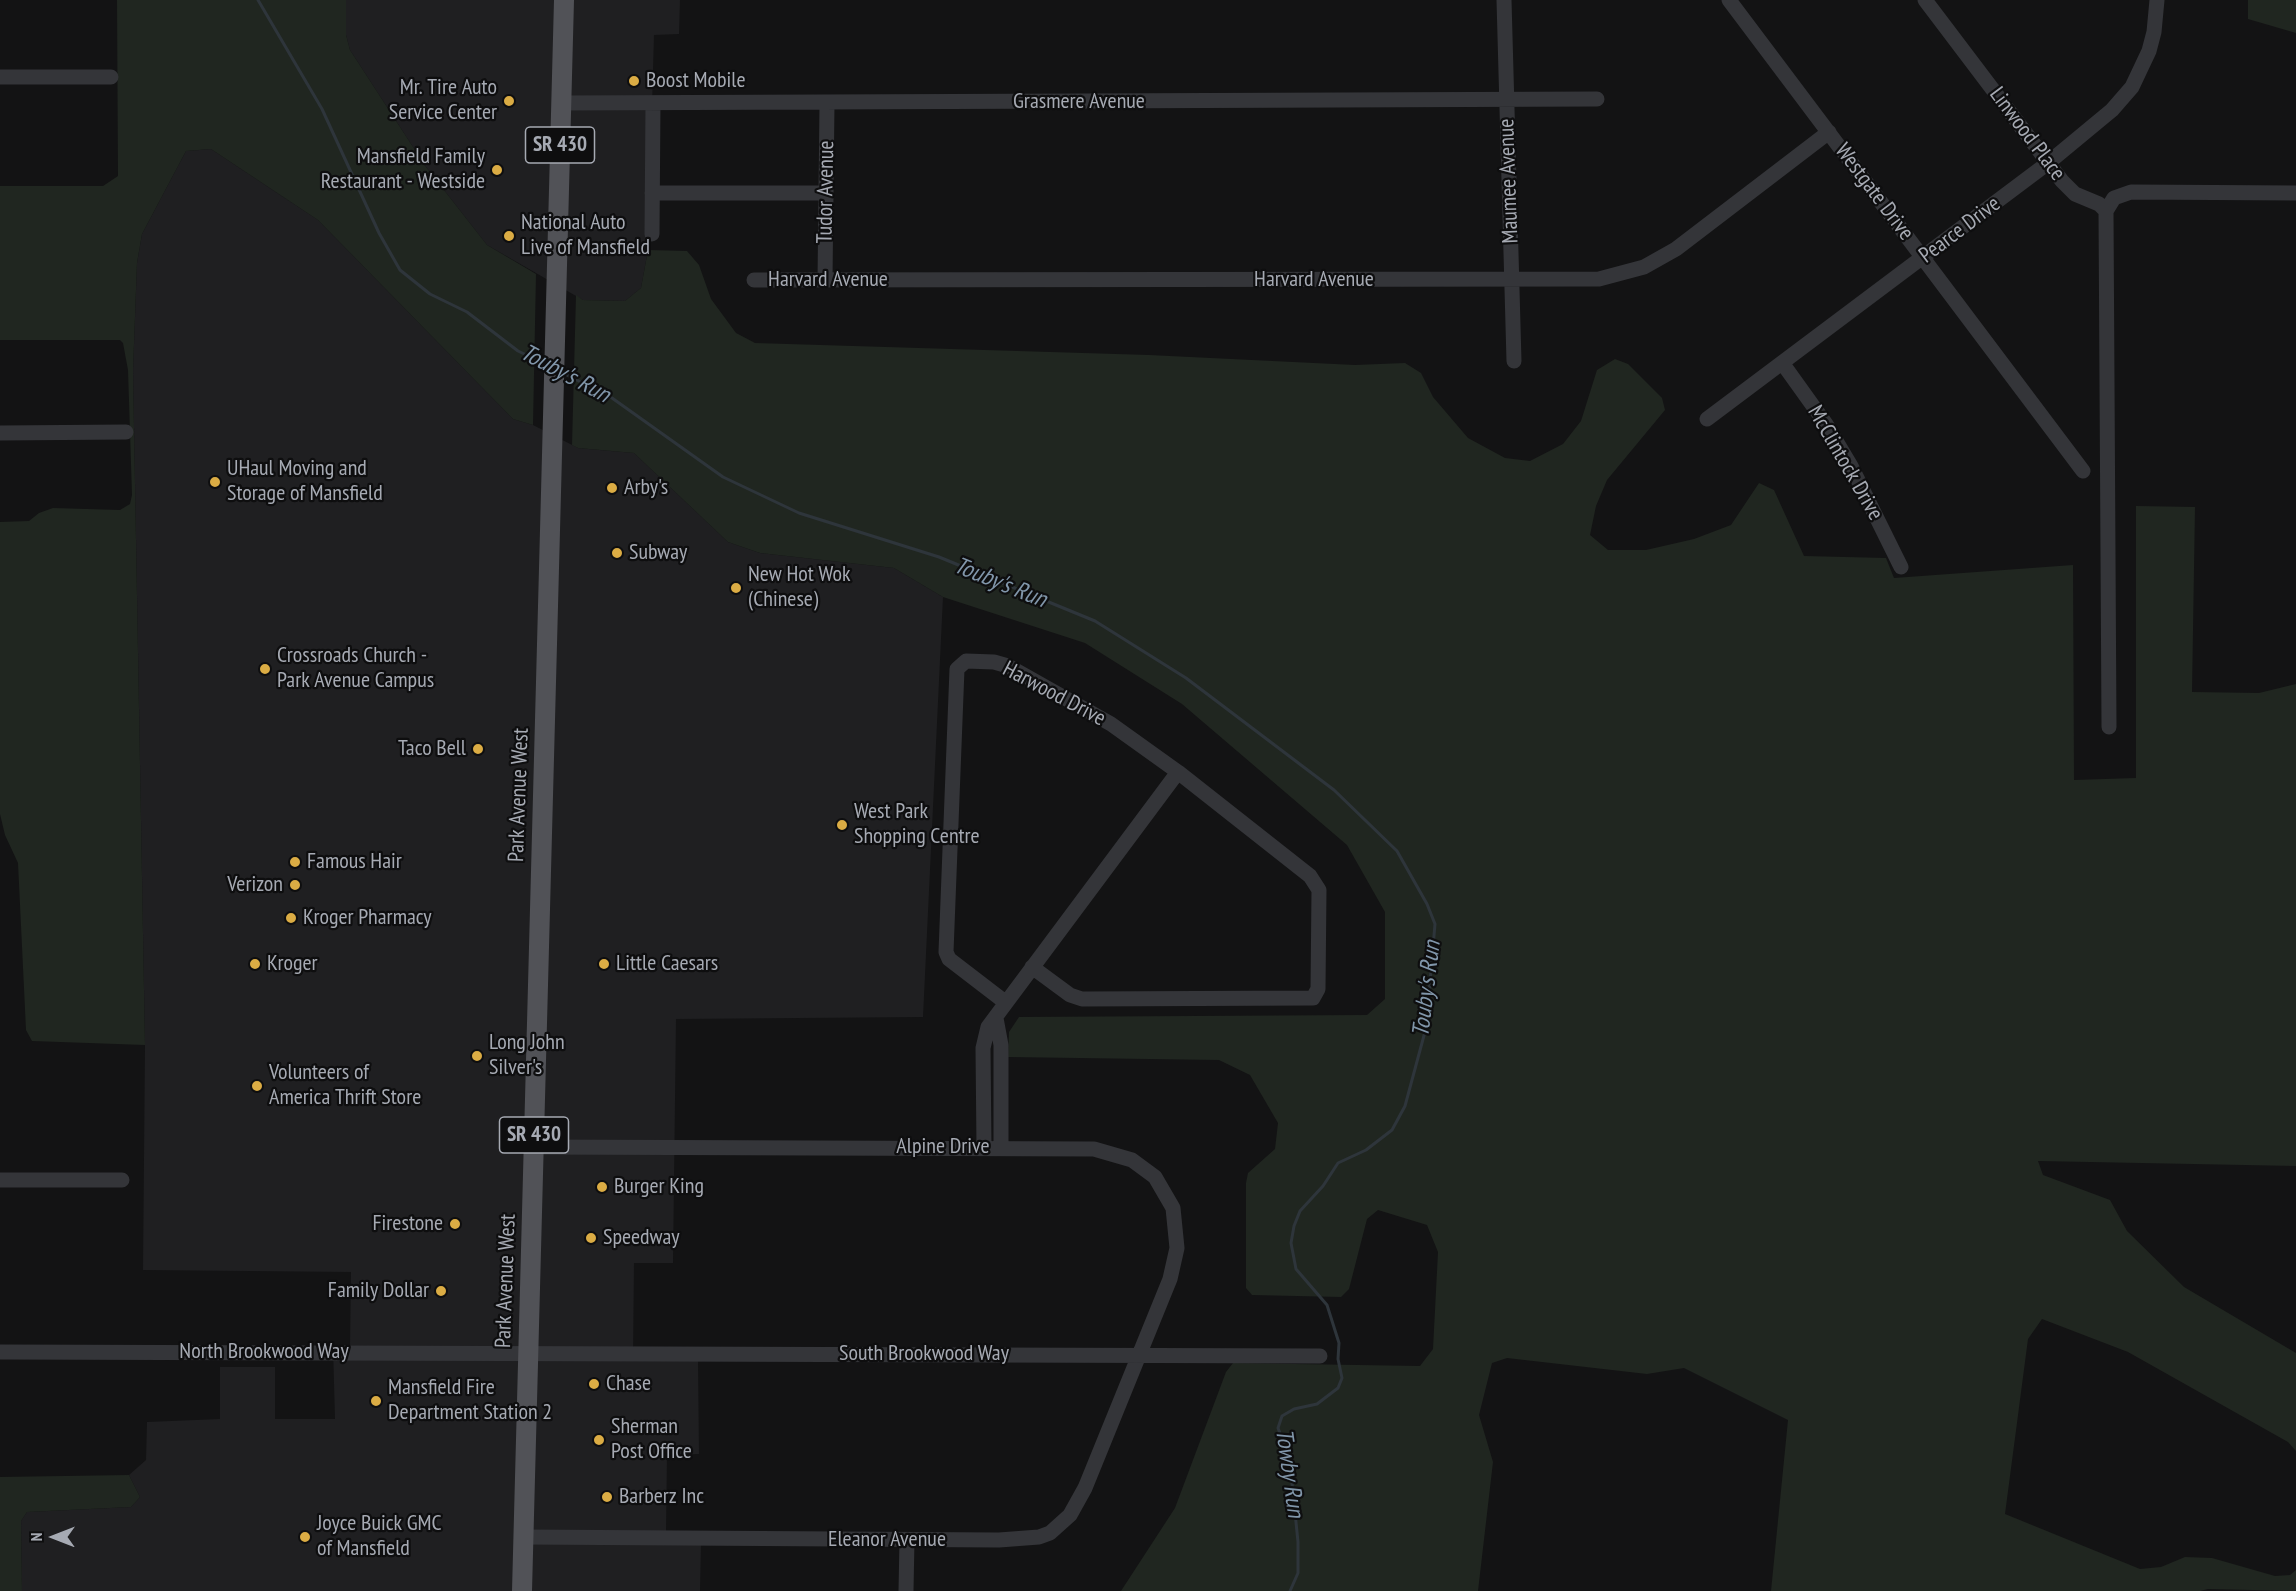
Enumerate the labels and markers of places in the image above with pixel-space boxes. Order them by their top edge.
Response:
place label: Boost Mobile [646,68,746,94]
marker: Boost Mobile [627,74,641,88]
place label: Mr. Tire Auto Service Center [389,75,497,126]
marker: Mr. Tire Auto Service Center [502,94,516,108]
place label: Mansfield Family Restaurant - Westside [321,144,485,196]
marker: Mansfield Family Restaurant - Westside [490,163,504,177]
place label: National Auto Live of Mansfield [521,210,650,262]
marker: National Auto Live of Mansfield [502,229,516,243]
place label: UHaul Moving and Storage of Mansfield [227,456,383,508]
marker: UHaul Moving and Storage of Mansfield [208,475,222,489]
place label: Arby's [624,475,668,501]
marker: Arby's [605,481,619,495]
place label: Subway [629,540,687,566]
marker: Subway [610,546,624,560]
place label: New Hot Wok (Chinese) [748,562,850,614]
marker: New Hot Wok (Chinese) [729,581,743,595]
place label: Crossroads Church - Park Avenue Campus [277,643,434,694]
marker: Crossroads Church - Park Avenue Campus [258,662,272,676]
place label: Taco Bell [398,736,466,762]
marker: Taco Bell [471,742,485,756]
place label: West Park Shopping Centre [854,799,980,850]
marker: West Park Shopping Centre [835,818,849,832]
place label: Famous Hair [307,849,402,875]
marker: Famous Hair [288,855,302,869]
place label: Verizon [227,872,283,898]
marker: Verizon [288,878,302,892]
place label: Kroger Pharmacy [303,905,432,931]
marker: Kroger Pharmacy [284,911,298,925]
place label: Kroger [267,951,318,977]
place label: Little Caesars [616,951,718,977]
marker: Kroger [248,957,262,971]
marker: Little Caesars [597,957,611,971]
place label: Long John Silver's [489,1030,565,1082]
marker: Long John Silver's [470,1049,484,1063]
place label: Volunteers of America Thrift Store [269,1060,421,1112]
marker: Volunteers of America Thrift Store [250,1079,264,1093]
place label: Burger King [614,1174,704,1200]
marker: Burger King [595,1180,609,1194]
place label: Firestone [372,1211,443,1237]
marker: Firestone [448,1217,462,1231]
place label: Speedway [603,1225,680,1251]
marker: Speedway [584,1231,598,1245]
place label: Family Dollar [328,1278,429,1304]
marker: Family Dollar [434,1284,448,1298]
place label: Chase [606,1371,651,1397]
place label: Mansfield Fire Department Station 2 [388,1375,552,1426]
marker: Chase [587,1377,601,1391]
marker: Mansfield Fire Department Station 2 [369,1394,383,1408]
place label: Sherman Post Office [611,1414,692,1466]
marker: Sherman Post Office [592,1433,606,1447]
place label: Barberz Inc [619,1484,704,1510]
marker: Barberz Inc [600,1490,614,1504]
place label: Joyce Buick GMC of Mansfield [317,1511,442,1562]
marker: Joyce Buick GMC of Mansfield [298,1530,312,1544]

